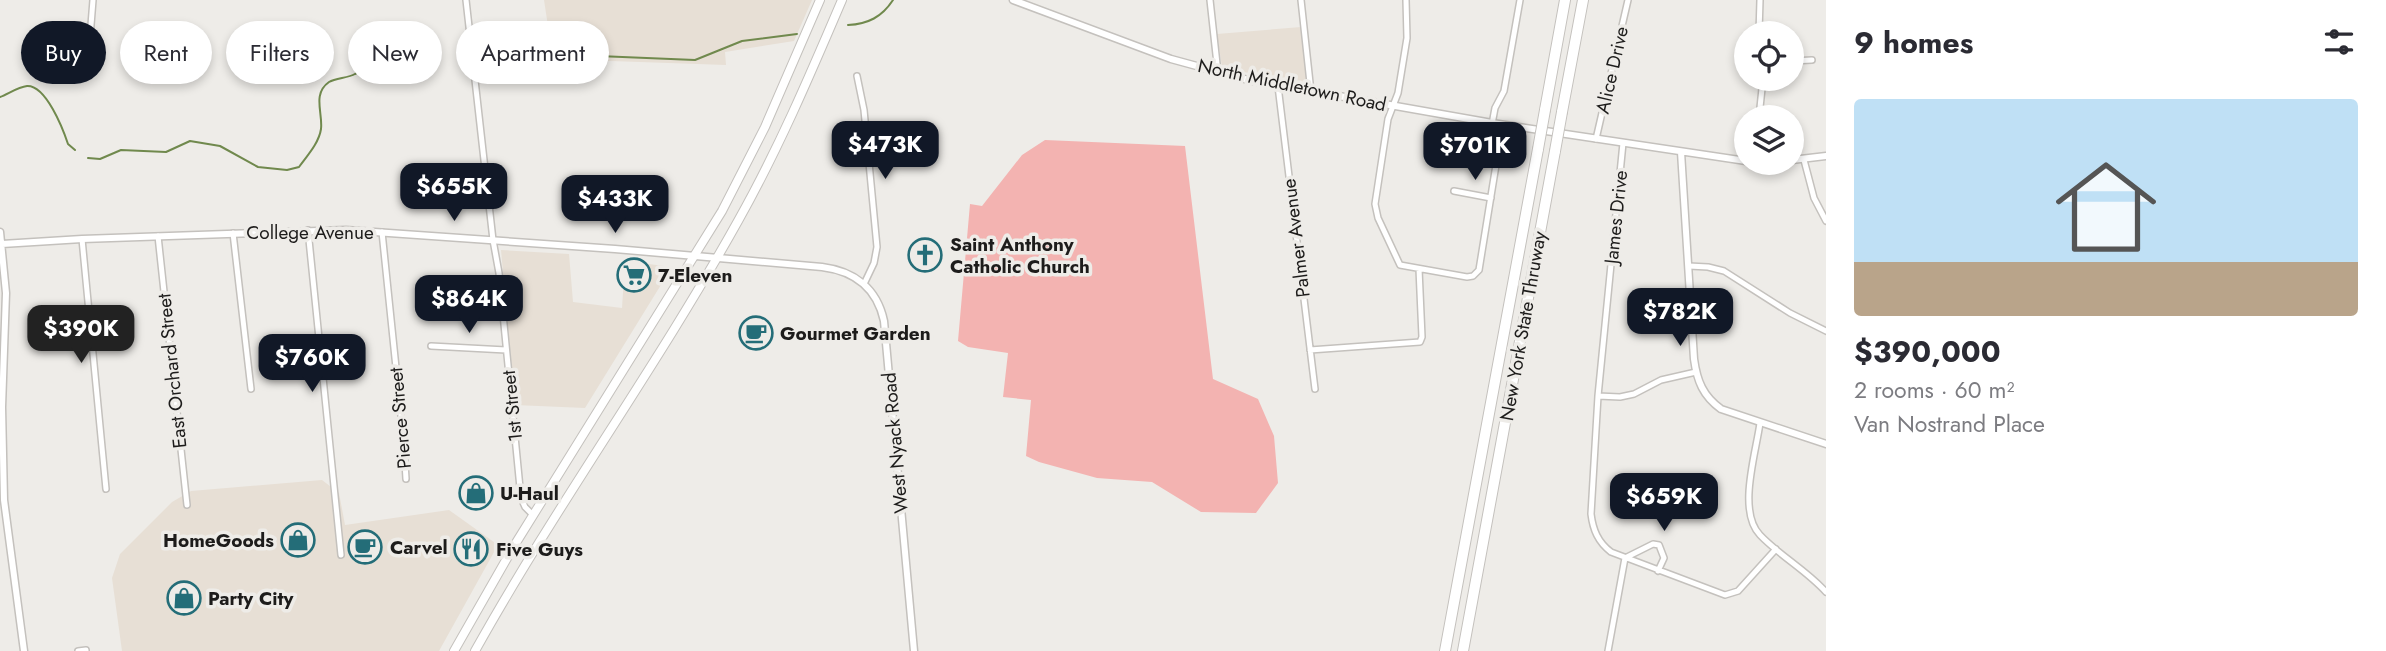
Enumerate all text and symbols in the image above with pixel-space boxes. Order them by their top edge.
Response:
chip: Buy [21,21,106,84]
chip: Rent [120,21,212,84]
chip: Filters [226,21,334,84]
chip: New [348,21,442,84]
chip: Apartment [456,21,609,84]
map controls [1734,21,1804,175]
button: locate [1734,21,1804,91]
text: 9 homes [1854,21,1973,64]
icon: filters [2320,23,2358,61]
street label: Alice Drive [1589,24,1635,116]
street label: North Middletown Road [1195,52,1389,118]
button: layers [1734,105,1804,175]
pin: $473K [836,122,934,181]
pin: $701K [1426,122,1524,182]
text: $473K [848,127,922,161]
text: $701K [1439,128,1511,162]
icon: home [2043,144,2169,270]
pin: $655K [405,164,503,223]
text: $655K [416,169,492,203]
street label: James Drive [1597,169,1634,268]
pin: $433K [566,176,664,235]
street label: Palmer Avenue [1275,177,1317,299]
text: $433K [577,181,653,215]
street label: College Avenue [246,219,374,246]
street label: New York State Thruway [1493,228,1553,423]
place label: Saint Anthony Catholic Church [950,231,1090,280]
church icon: Saint Anthony Catholic Church [906,236,944,274]
supermarket icon: 7-Eleven [615,256,653,294]
place label: 7-Eleven [658,262,732,289]
pin: $864K [420,276,518,335]
text: $864K [431,281,507,315]
pin: $782K [1631,288,1729,348]
street label: East Orchard Street [150,292,194,450]
text: $782K [1643,294,1717,328]
pin: $390K [32,306,130,365]
text: $390K [43,311,119,345]
cafe icon: Gourmet Garden [737,314,775,352]
place label: Gourmet Garden [780,320,931,347]
text: $390,000 [1854,330,2001,373]
pin: $760K [263,334,361,394]
text: $760K [275,340,349,374]
street label: Pierce Street [382,366,418,470]
street label: 1st Street [495,368,529,443]
street label: West Nyack Road [875,371,915,515]
text: 2 rooms · 60 m² [1854,373,2014,407]
text: Van Nostrand Place [1854,407,2045,441]
shop icon: U-Haul [457,474,495,512]
pin: $659K [1615,474,1713,533]
text: $659K [1626,479,1702,513]
place label: U-Haul [500,480,559,507]
shop icon: HomeGoods [279,521,317,559]
place label: HomeGoods [163,527,274,554]
cafe icon: Carvel [346,528,384,566]
restaurant icon: Five Guys [452,530,490,568]
place label: Carvel [390,534,448,561]
place label: Five Guys [496,536,583,563]
shop icon: Party City [165,579,203,617]
place label: Party City [208,585,295,612]

